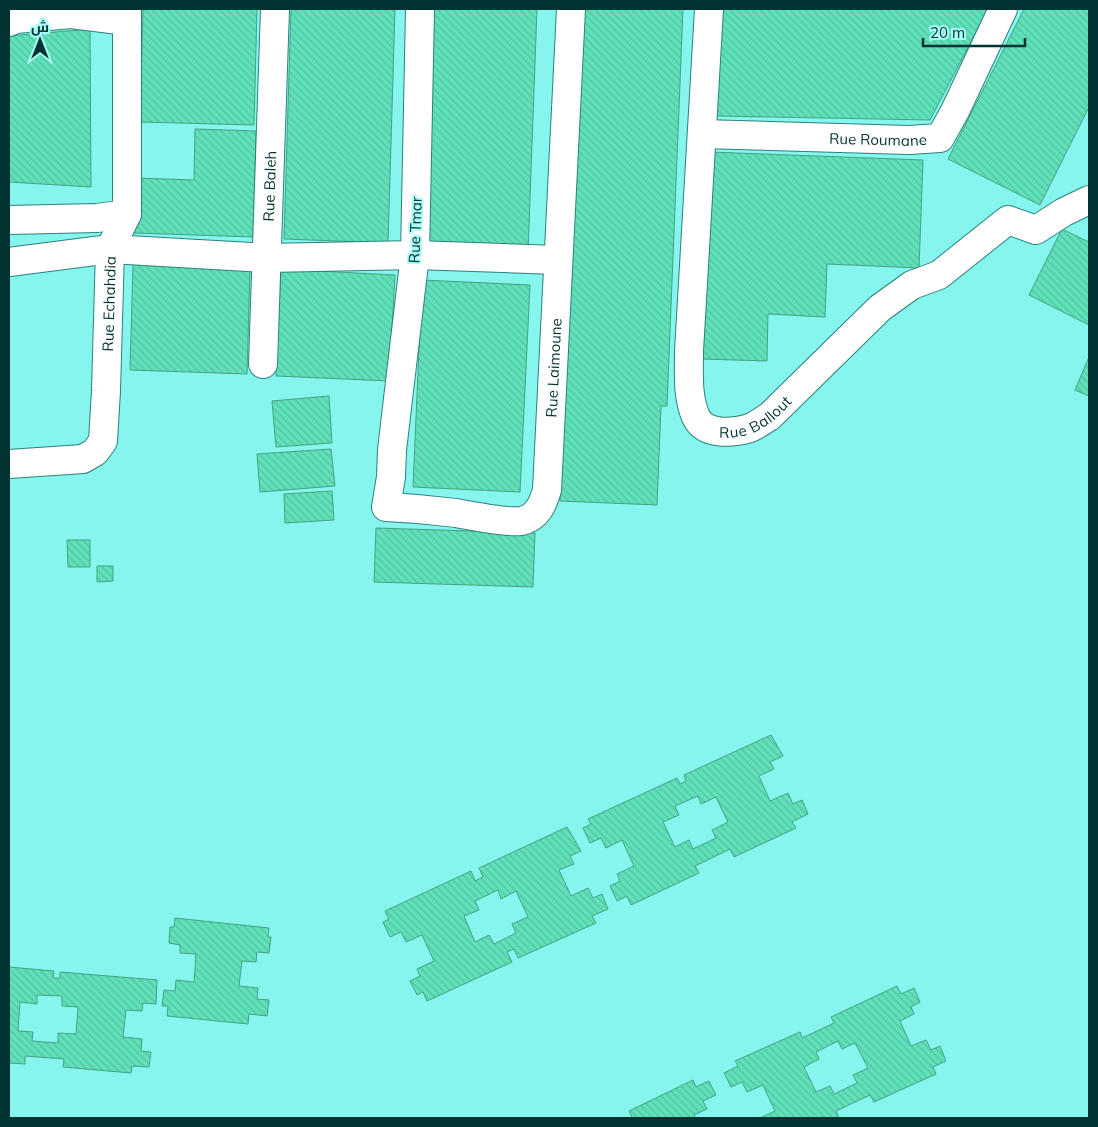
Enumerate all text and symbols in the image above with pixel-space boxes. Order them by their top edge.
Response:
north arrow [15,15,65,65]
scale bar [923,15,1026,47]
text: ش [31,18,49,36]
text: 20 m [930,23,965,42]
street label: Rue Roumane [829,128,927,150]
street label: Rue Baleh [258,150,280,222]
street label: Rue Tmar [404,196,426,264]
street label: Rue Echahdia [98,256,119,352]
street label: Rue Laimoune [541,318,565,418]
street label: Rue Ballout [719,391,795,441]

